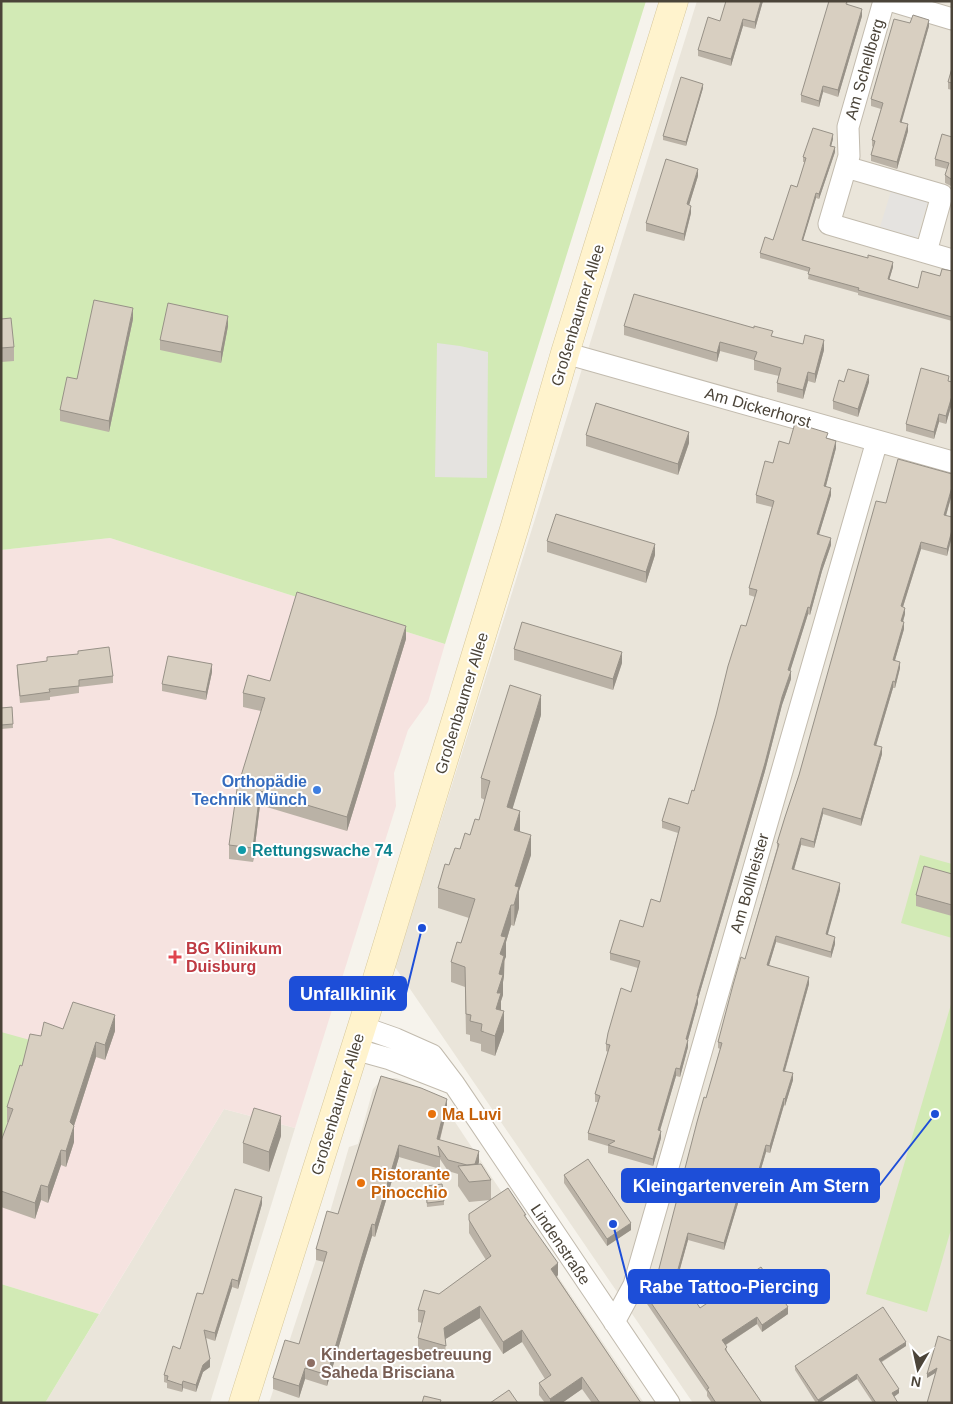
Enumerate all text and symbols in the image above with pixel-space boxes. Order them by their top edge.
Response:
street label: Am Schellberg [842,17,887,121]
street label: Großenbaumer Allee [548,242,607,388]
street label: Am Dickerhorst [703,384,813,431]
street label: Großenbaumer Allee [432,630,491,776]
place label: Orthopädie Technik Münch [192,773,307,808]
marker: Orthopädie Technik Münch [311,784,323,796]
street label: Am Bollheister [727,831,772,935]
place label: Rettungswache 74 [252,842,393,859]
marker: Rettungswache 74 [236,844,248,856]
place label: BG Klinikum Duisburg [186,940,282,975]
marker: BG Klinikum Duisburg [168,950,182,964]
callout: Unfallklinik [290,977,406,1010]
text: Unfallklinik [300,984,397,1004]
street label: Großenbaumer Allee [308,1031,367,1177]
place label: Ma Luvi [442,1106,502,1123]
marker: Ma Luvi [426,1108,438,1120]
place label: Ristorante Pinocchio [371,1166,450,1201]
callout: Kleingartenverein Am Stern [622,1169,879,1202]
text: Kleingartenverein Am Stern [633,1176,869,1196]
marker: Ristorante Pinocchio [355,1177,367,1189]
street label: Lindenstraße [527,1201,594,1288]
callout: Rabe Tattoo-Piercing [629,1270,829,1303]
text: Rabe Tattoo-Piercing [639,1277,819,1297]
north arrow [893,1344,943,1394]
place label: Kindertagesbetreuung Saheda Brisciana [321,1346,492,1381]
marker: Kindertagesbetreuung Saheda Brisciana [305,1357,317,1369]
text: N [910,1373,922,1391]

